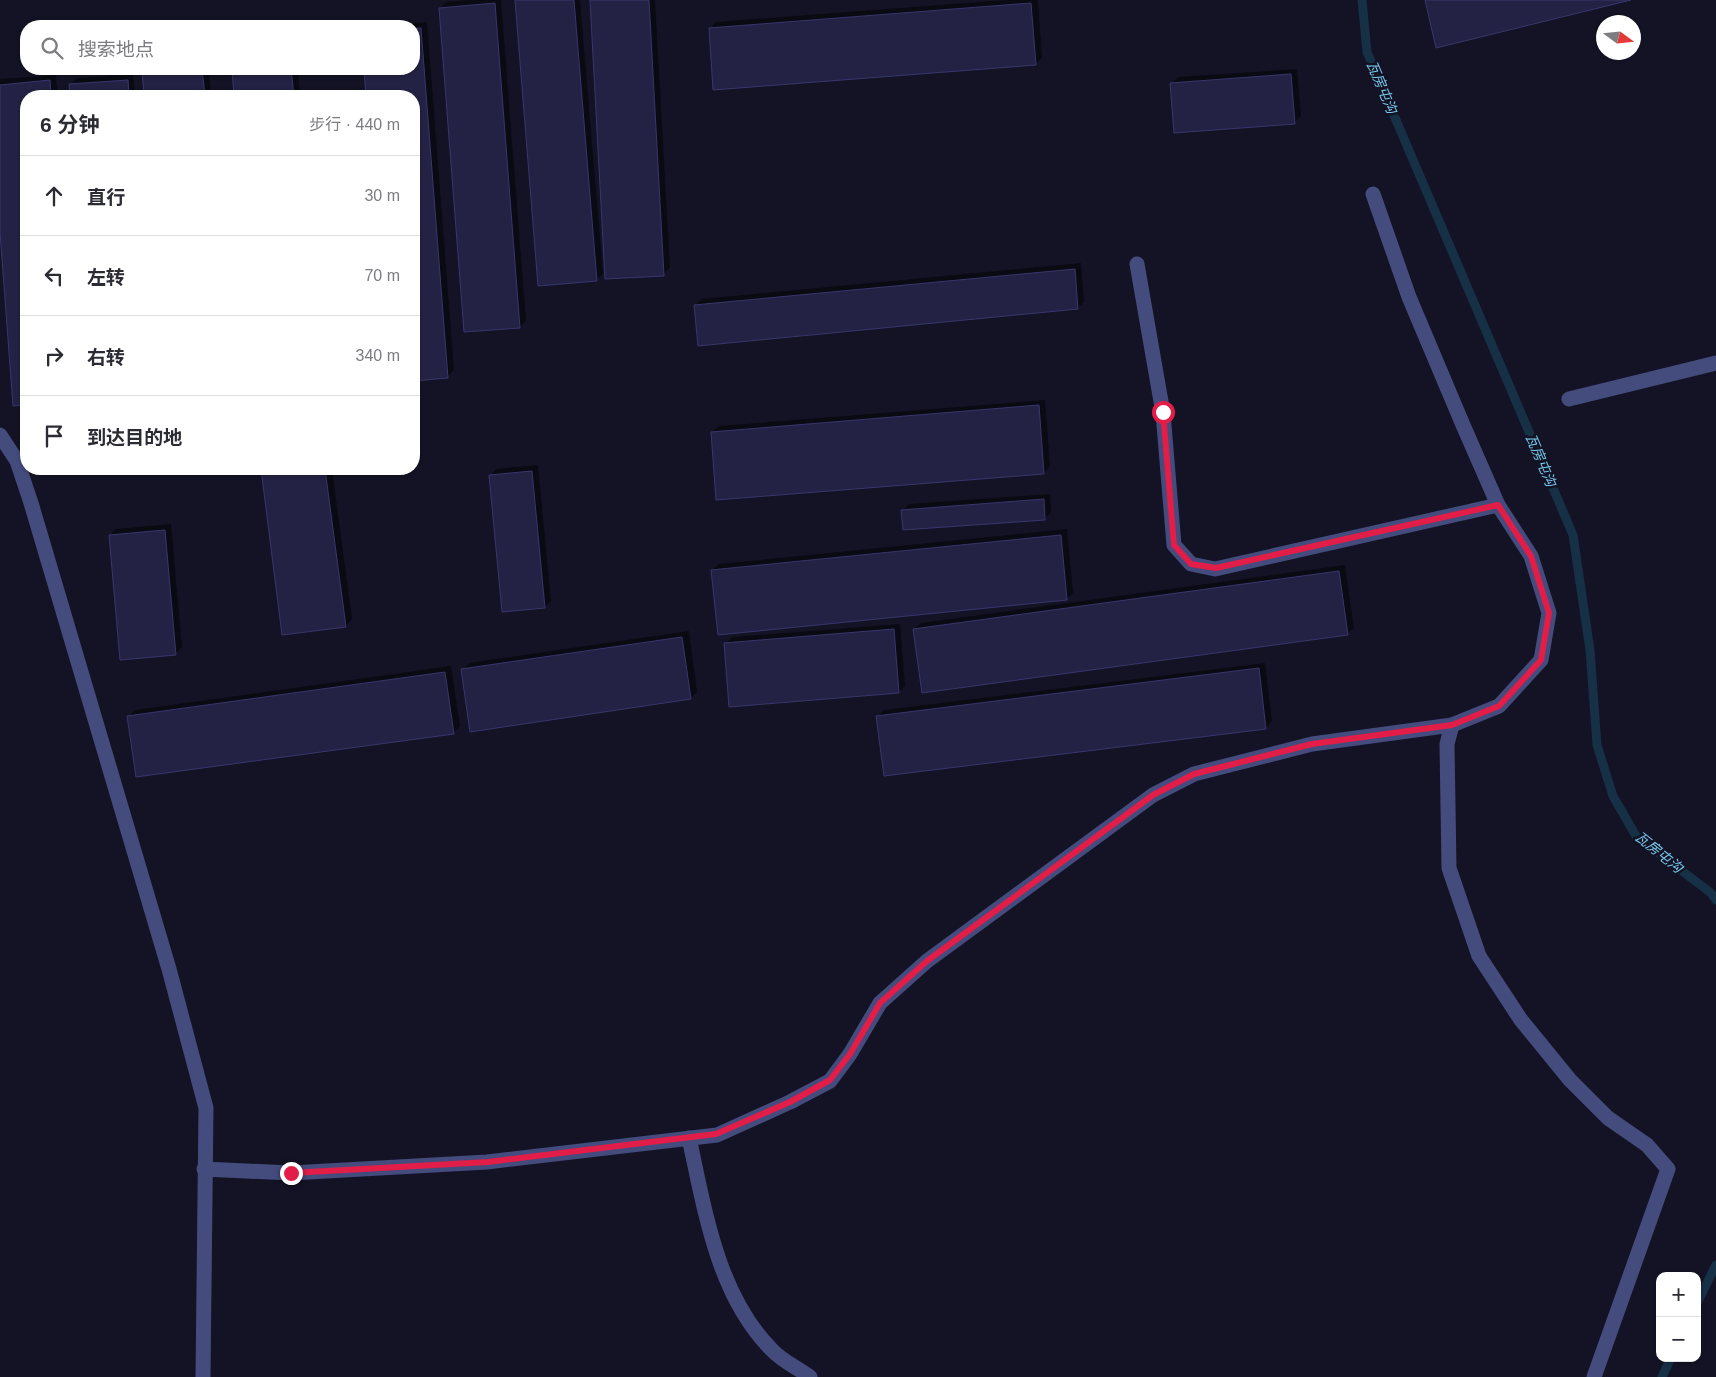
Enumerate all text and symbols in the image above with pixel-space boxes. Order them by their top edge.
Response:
north arrow [1596,15,1641,60]
search box [20,20,420,75]
icon: search [38,34,66,62]
text: 搜索地点 [78,39,154,60]
water label: 瓦房屯沟 [1364,58,1401,118]
text: 6 分钟 [40,113,100,136]
text: 步行 · 440 m [309,116,400,133]
icon: ahead [40,182,68,210]
text: 直行 [87,187,125,208]
text: 30 m [364,187,400,204]
icon: left [40,262,68,290]
text: 左转 [87,267,125,288]
text: 70 m [364,267,400,284]
icon: right [40,342,68,370]
text: 右转 [87,347,125,368]
text: 340 m [356,347,400,364]
route start [1152,401,1175,424]
icon: arrive [40,422,68,450]
text: 到达目的地 [87,427,182,448]
water label: 瓦房屯沟 [1523,431,1560,491]
water label: 瓦房屯沟 [1632,828,1687,877]
route end [280,1162,303,1185]
map controls [1656,1272,1701,1362]
button: + [1656,1272,1701,1317]
button: − [1656,1317,1701,1362]

